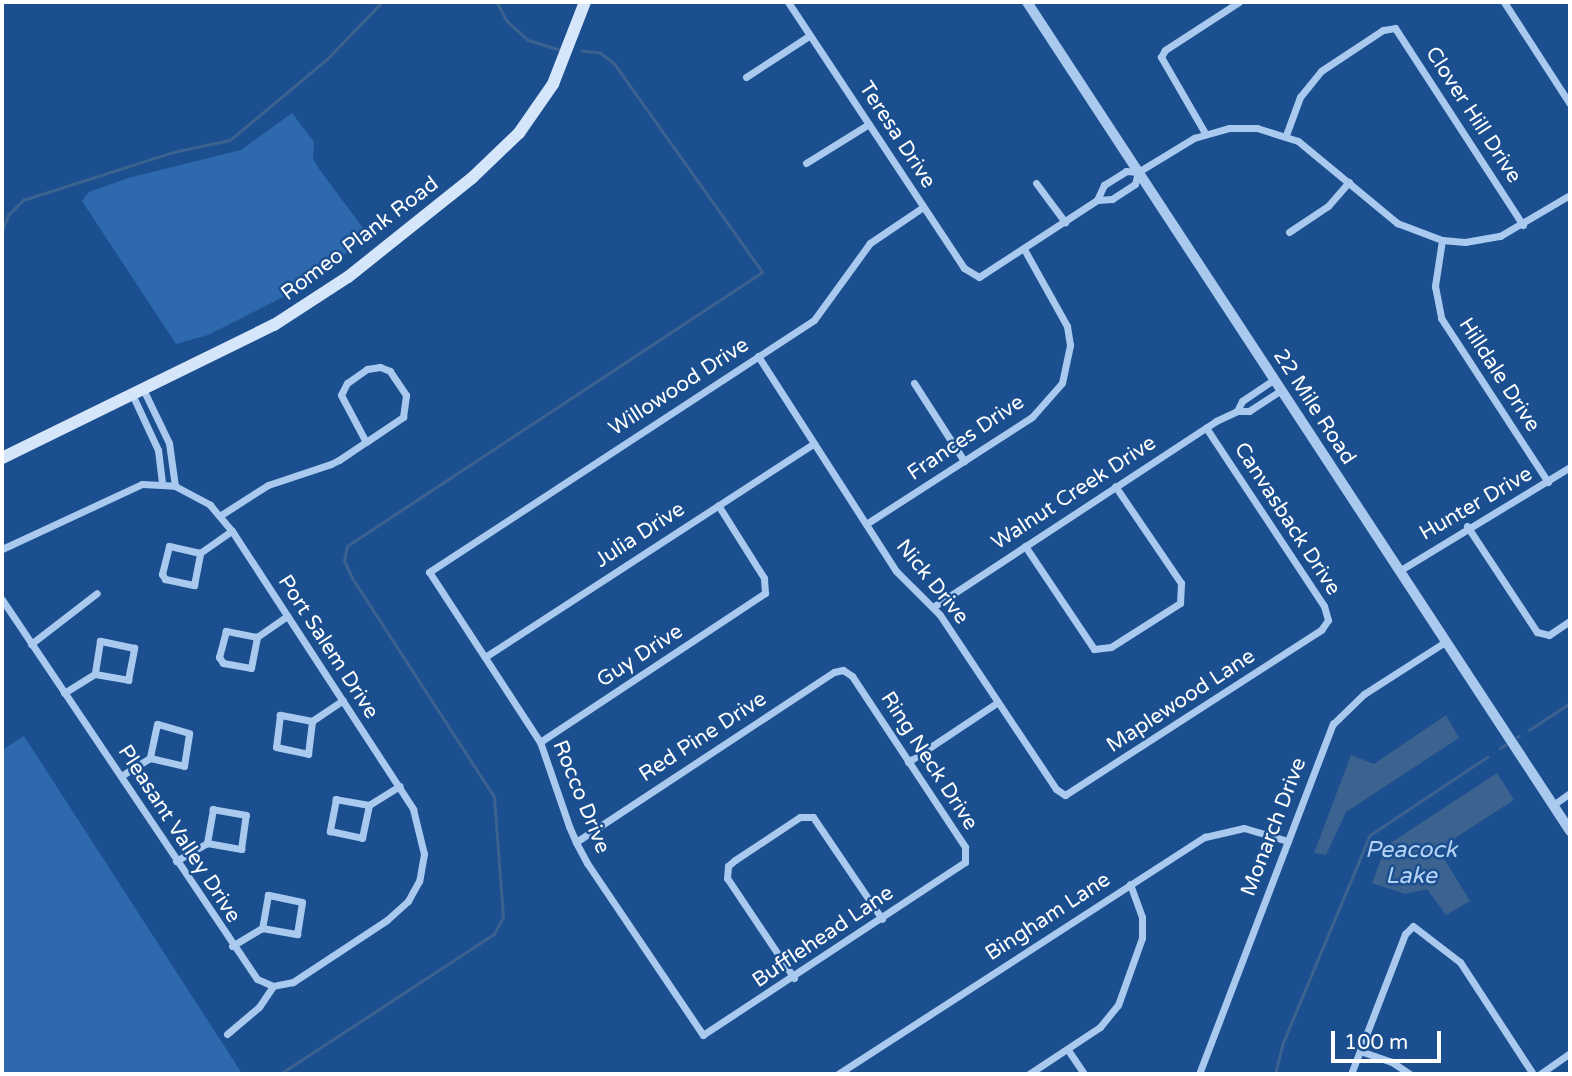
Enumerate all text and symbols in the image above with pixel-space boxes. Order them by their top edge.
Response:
street label: Clover Hill Drive [1420,42,1526,188]
street label: Teresa Drive [853,77,941,193]
street label: Romeo Plank Road [276,172,444,306]
street label: Hilldale Drive [1453,313,1545,437]
street label: Willowood Drive [604,332,754,442]
street label: 22 Mile Road [1267,345,1361,469]
street label: Frances Drive [903,390,1029,486]
street label: Walnut Creek Drive [987,430,1161,556]
street label: Canvasback Drive [1228,438,1346,600]
street label: Hunter Drive [1415,462,1537,546]
street label: Julia Drive [590,497,690,573]
street label: Nick Drive [890,535,974,629]
street label: Port Salem Drive [272,570,384,724]
street label: Guy Drive [592,619,688,693]
street label: Maplewood Lane [1102,644,1260,758]
street label: Red Pine Drive [635,687,771,787]
street label: Ring Neck Drive [875,687,983,835]
street label: Rocco Drive [547,737,615,857]
street label: Pleasant Valley Drive [112,740,246,928]
street label: Monarch Drive [1236,754,1312,900]
water label: Peacock Lake [1365,836,1457,890]
street label: Bingham Lane [981,867,1115,967]
street label: Bufflehead Lane [748,881,898,993]
scale bar [1334,1016,1444,1060]
text: 100 m [1344,1030,1408,1055]

